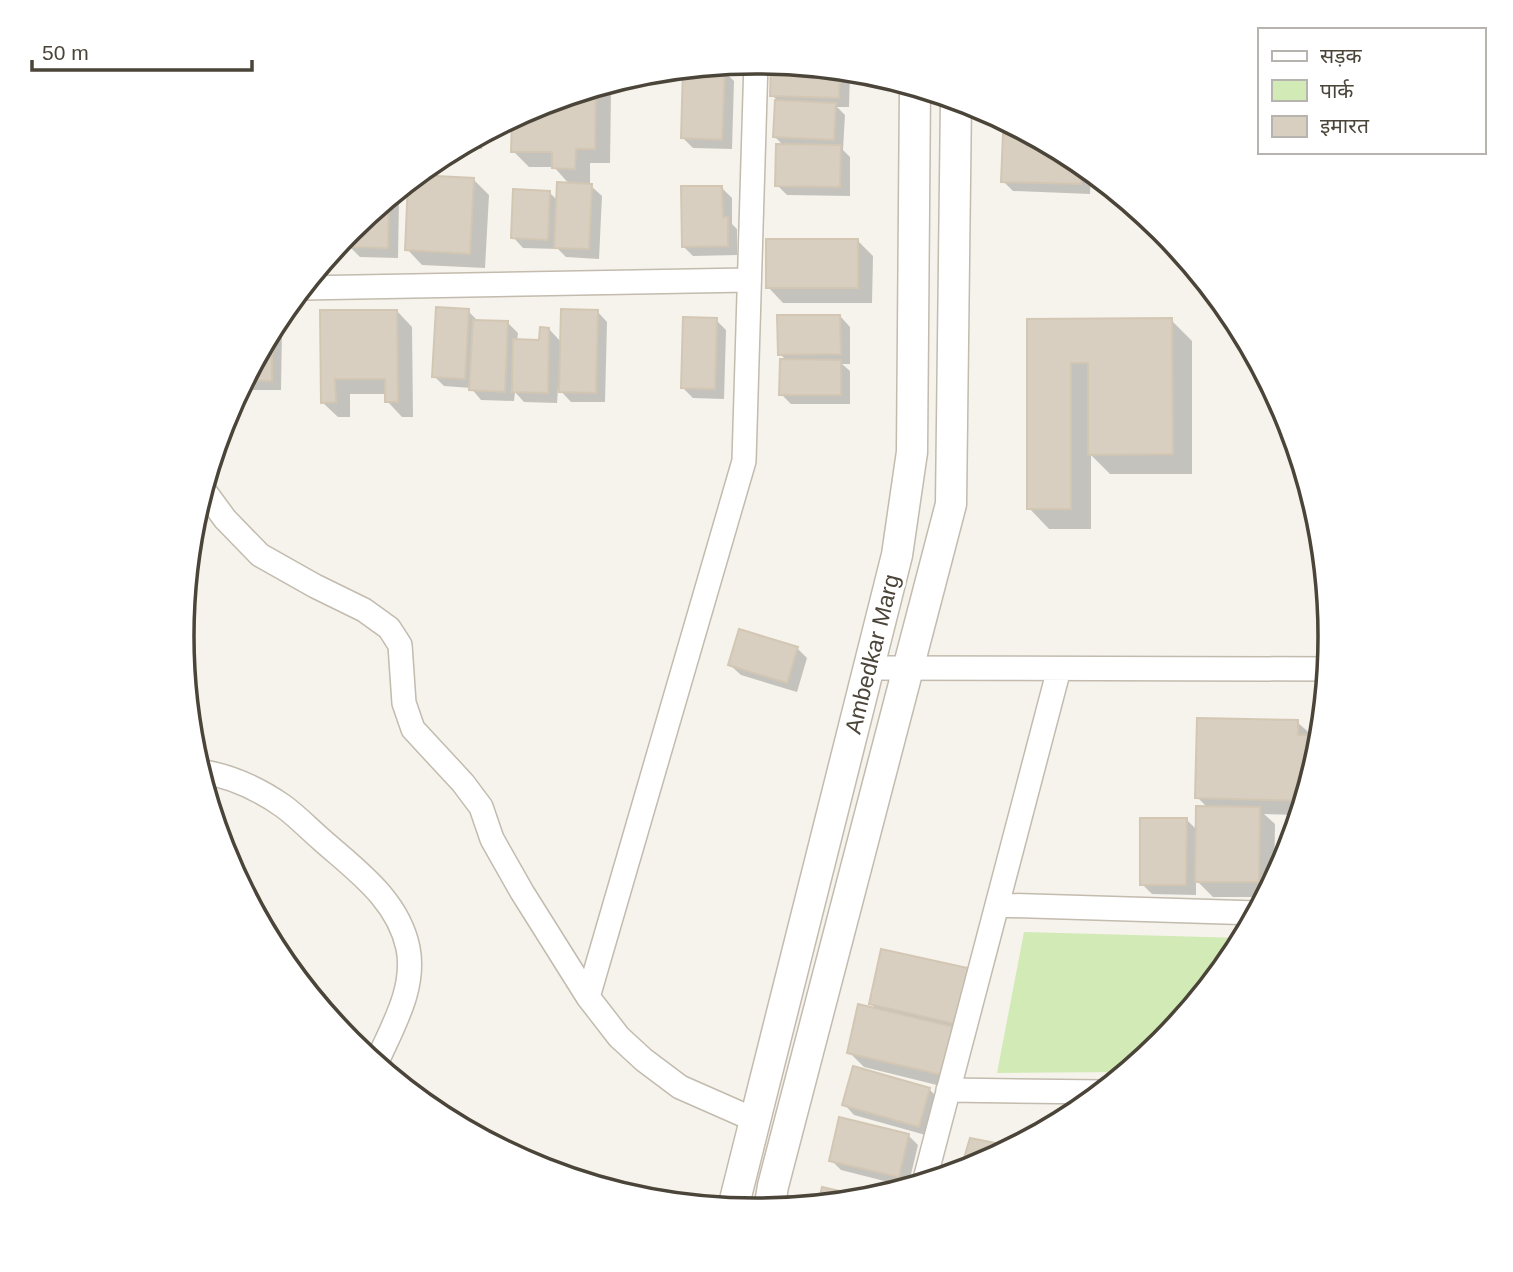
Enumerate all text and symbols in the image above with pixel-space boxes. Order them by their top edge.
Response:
scale bar [32,28,252,72]
legend [1258,28,1485,154]
text: 50 m [42,41,89,64]
text: सड़क [1320,44,1362,67]
text: पार्क [1320,79,1354,102]
text: इमारत [1320,114,1370,137]
street label: Ambedkar Marg [840,571,904,737]

